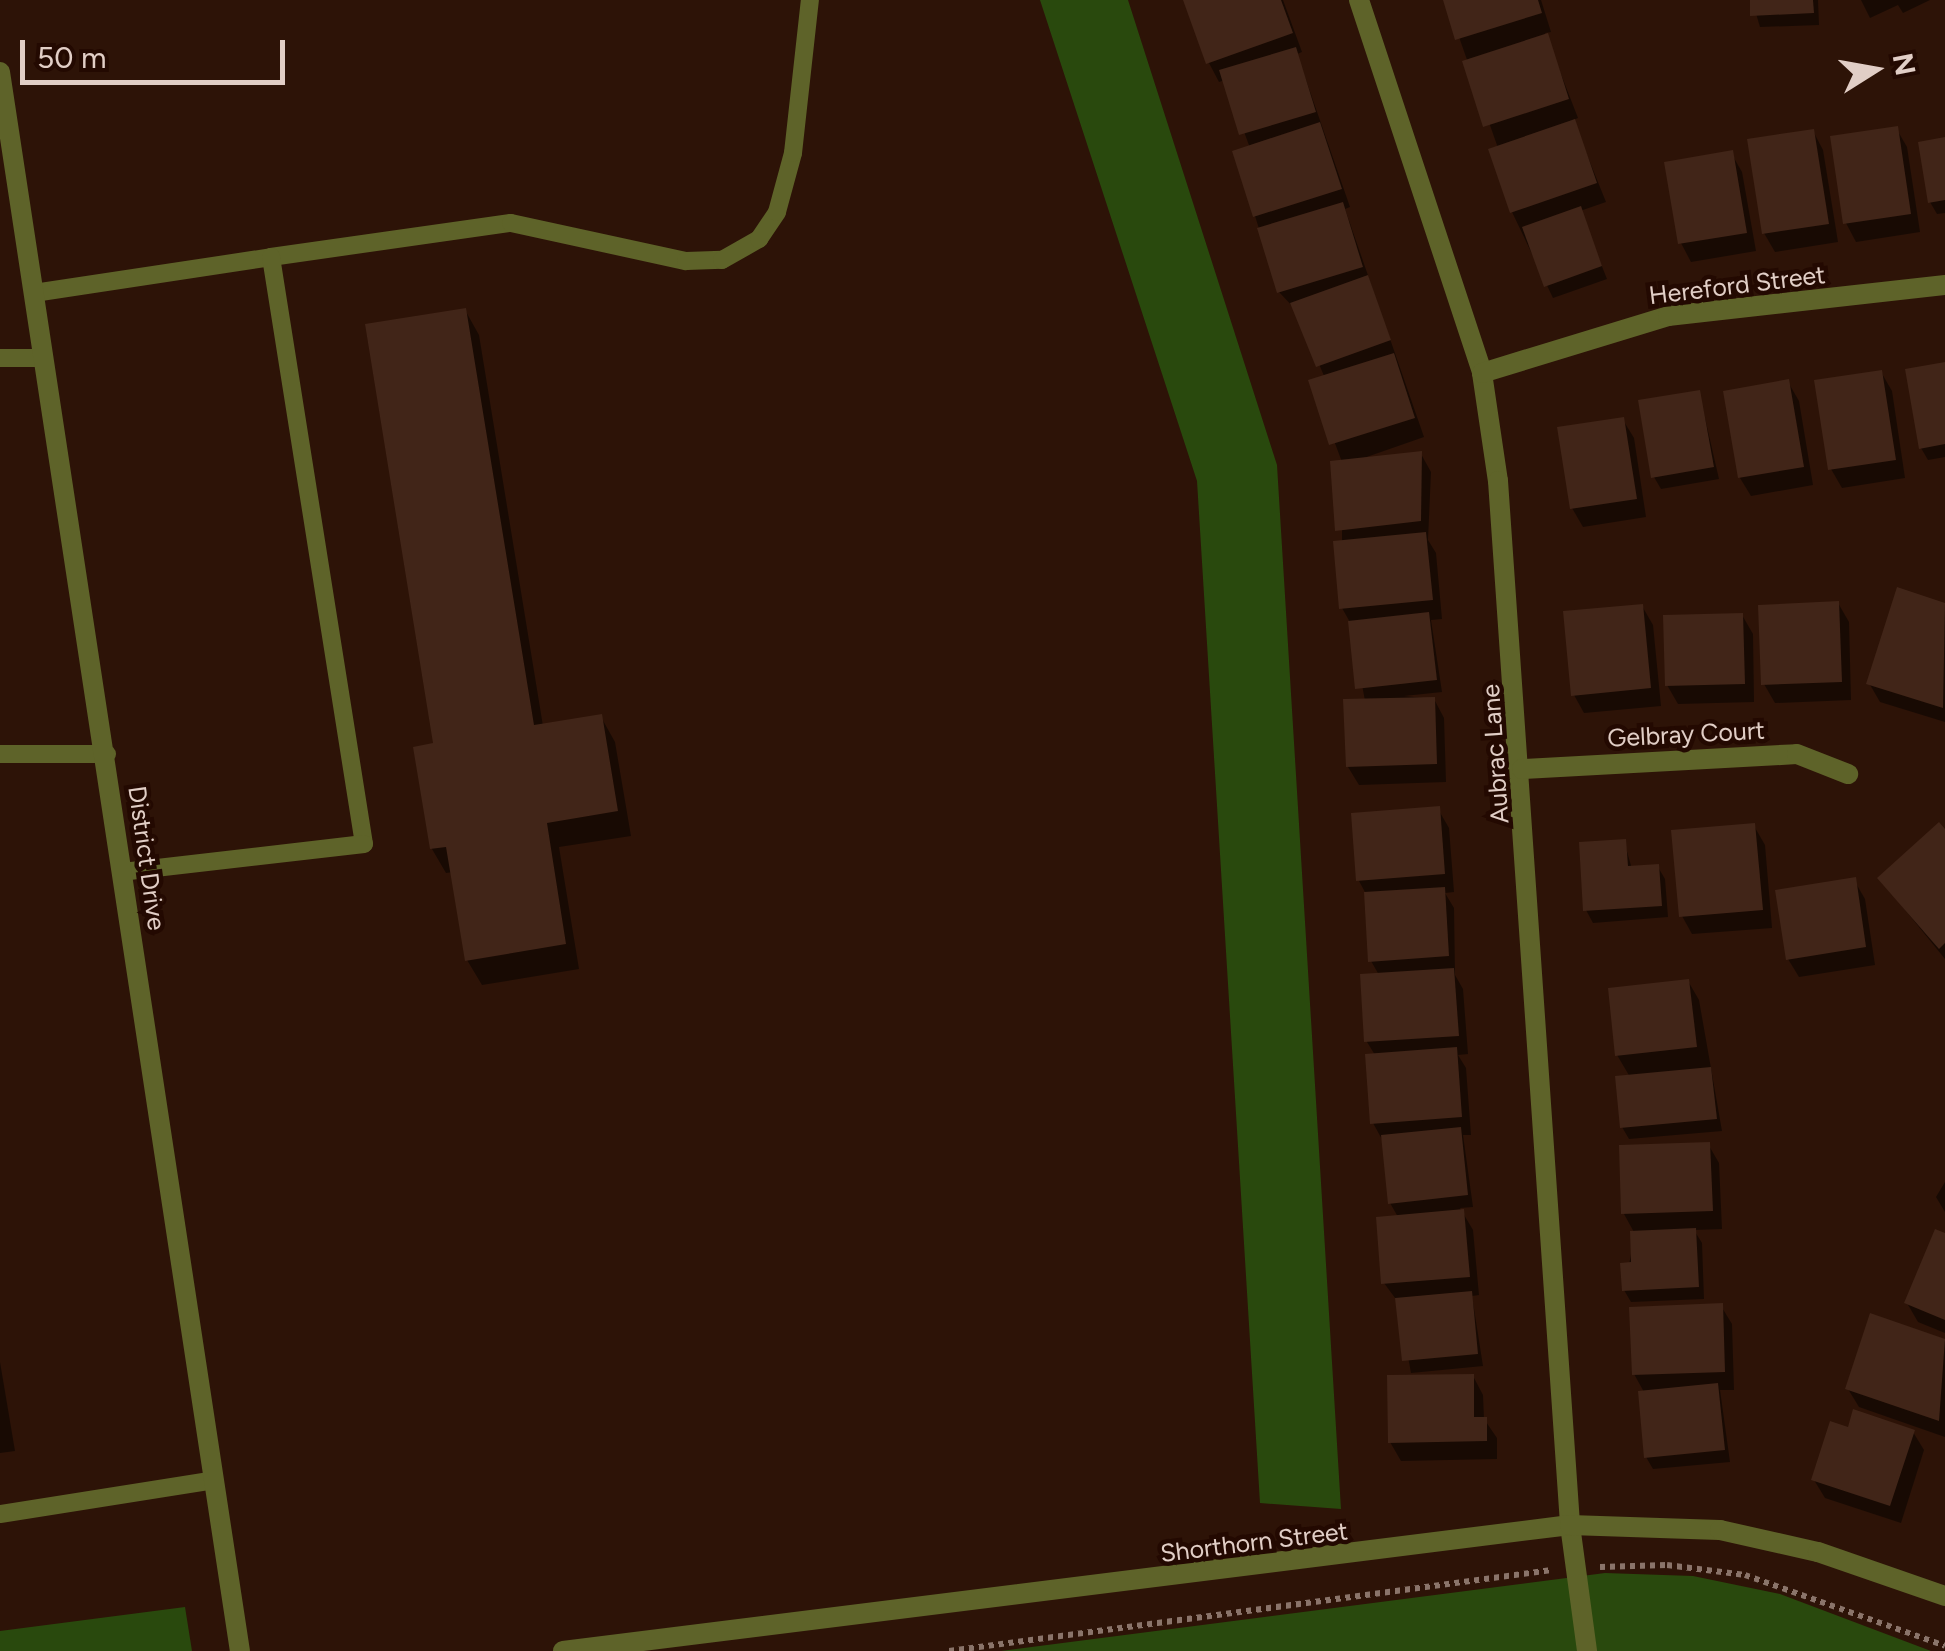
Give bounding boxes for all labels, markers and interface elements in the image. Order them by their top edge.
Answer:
scale bar [25,20,290,82]
north arrow [1825,20,1925,120]
text: 50 m [37,39,106,76]
text: N [1886,50,1923,78]
street label: Hereford Street [1647,259,1827,311]
street label: Aubrac Lane [1475,683,1515,825]
street label: Gelbray Court [1607,715,1765,753]
street label: District Drive [122,784,172,932]
street label: Shorthorn Street [1159,1516,1349,1568]

